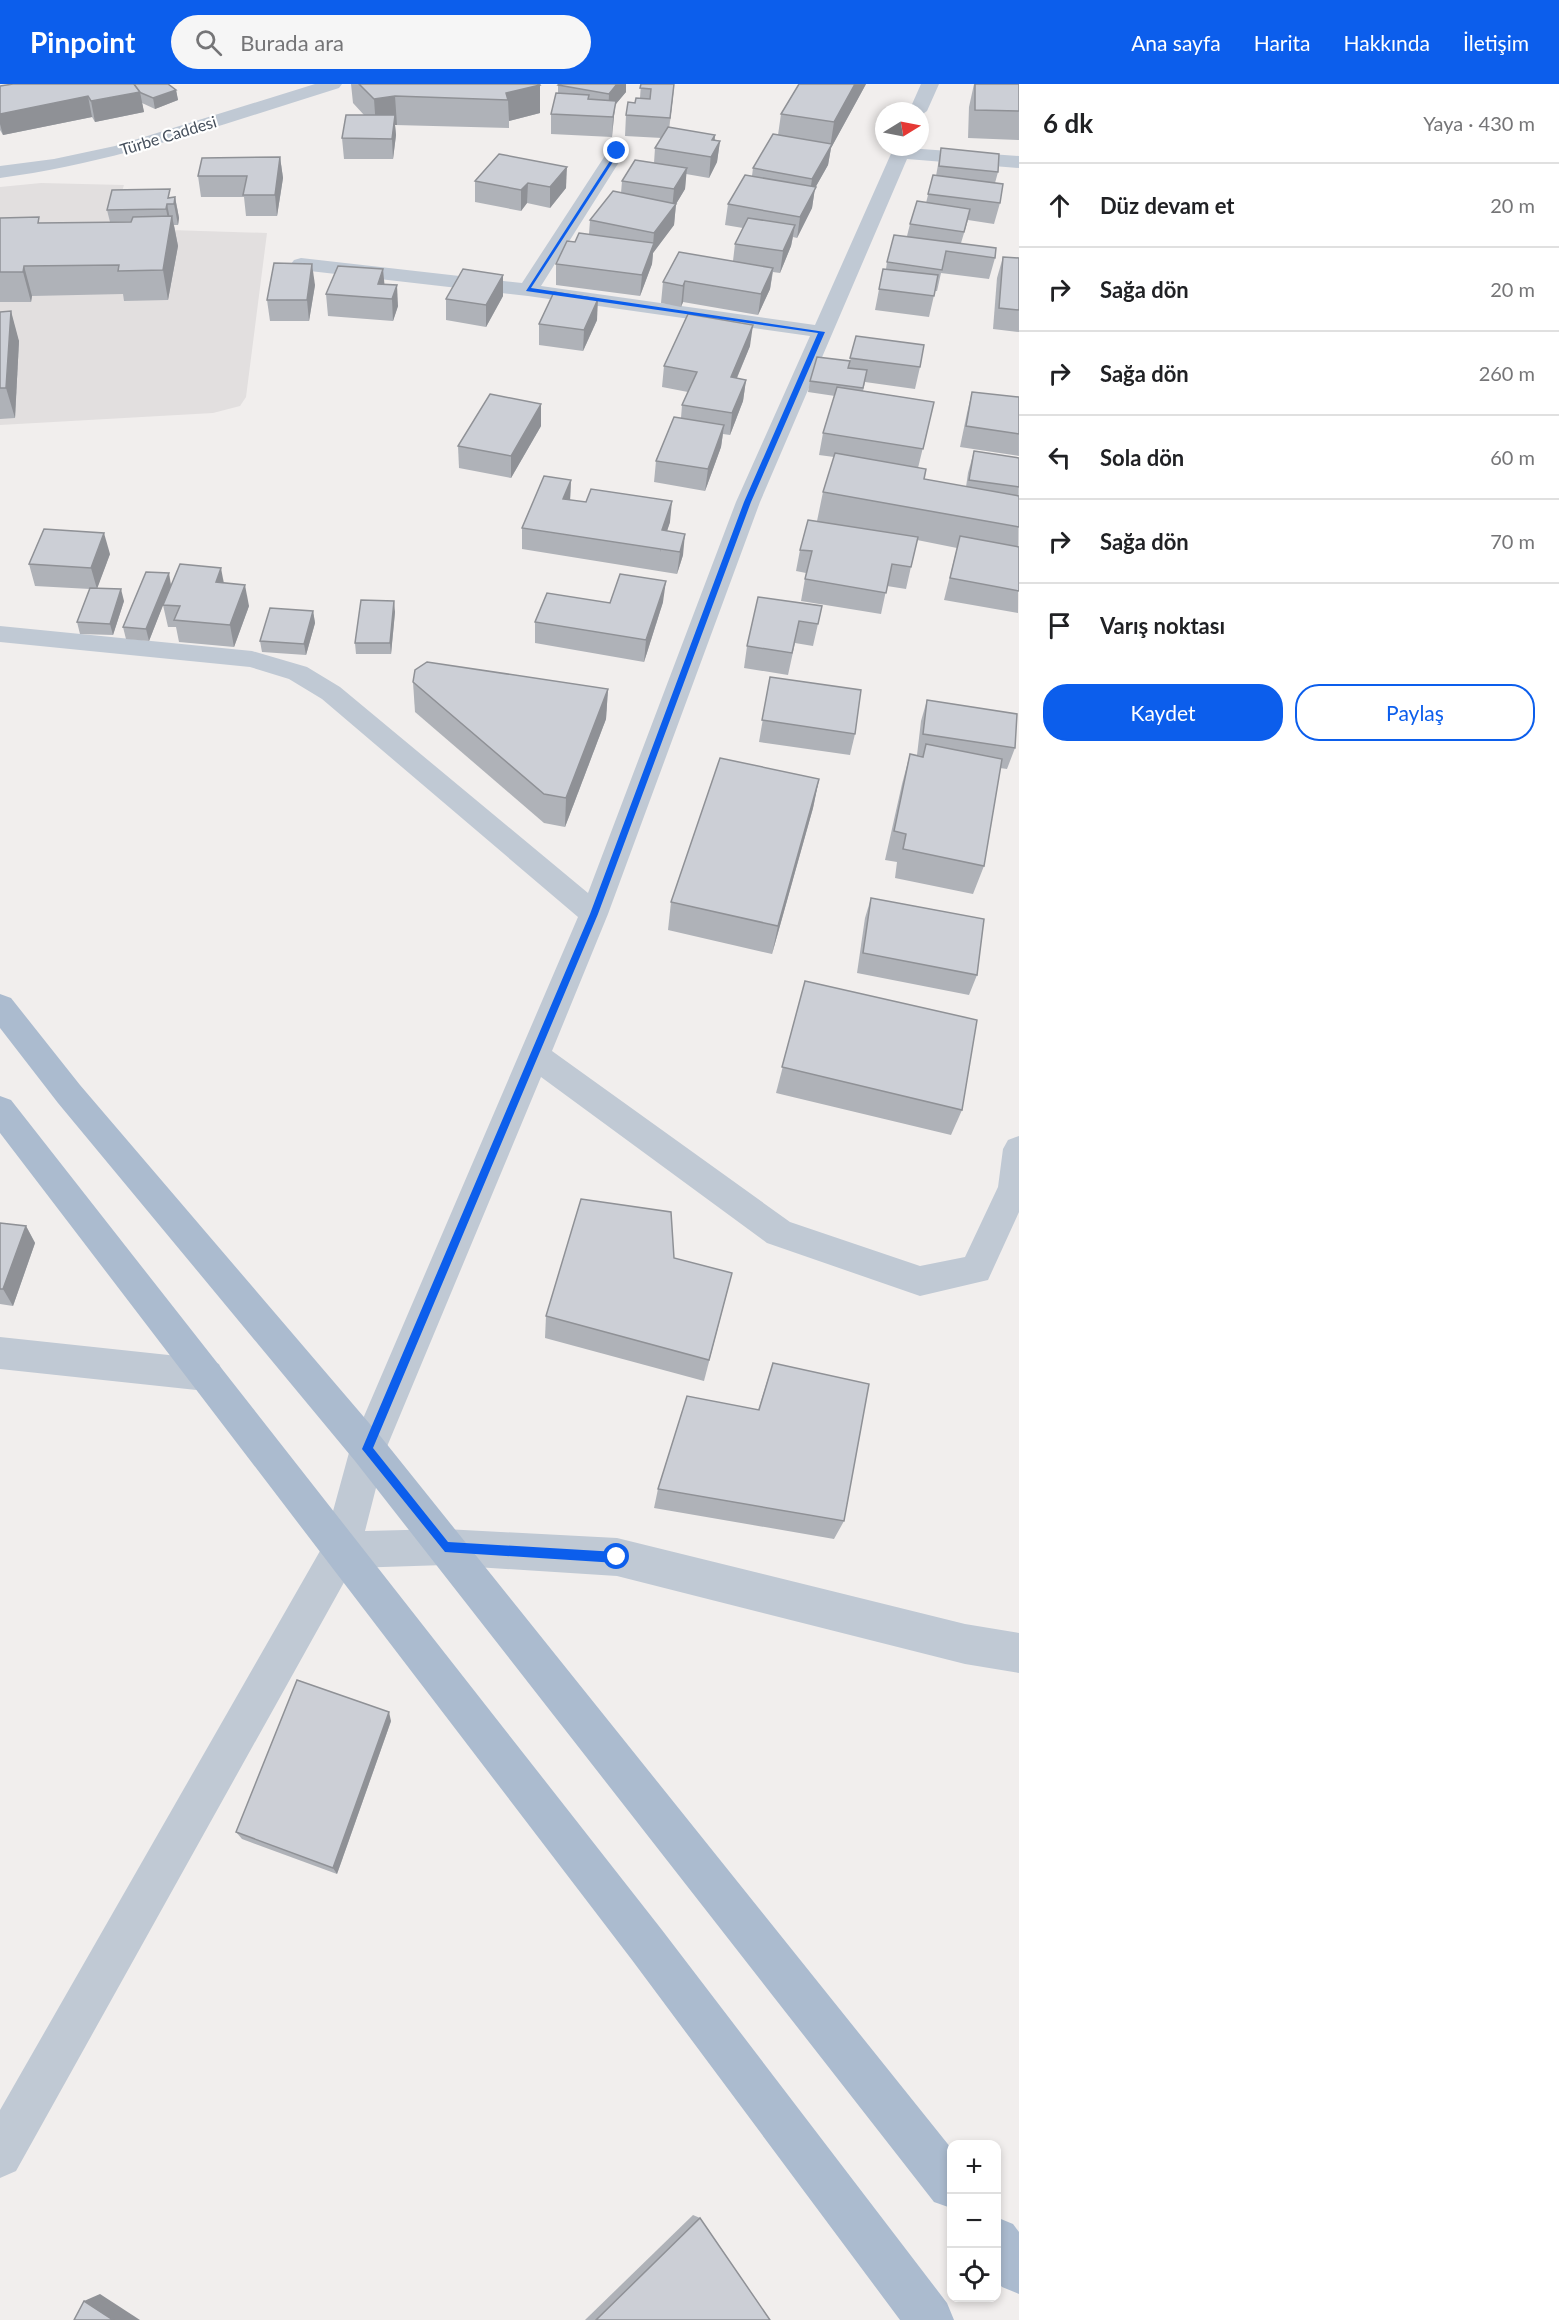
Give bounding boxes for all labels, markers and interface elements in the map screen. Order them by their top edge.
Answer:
search box [171,15,591,69]
text: Pinpoint [30,25,135,59]
icon: search [192,26,225,59]
text: Burada ara [240,29,344,56]
text: Ana sayfa [1131,30,1221,55]
text: Harita [1254,30,1310,55]
text: Hakkında [1343,30,1430,55]
text: İletişim [1463,30,1529,55]
north arrow [875,102,929,156]
text: 6 dk [1043,107,1093,139]
street label: Türbe Caddesi [117,111,219,159]
text: Yaya · 430 m [1423,111,1535,135]
route end [603,137,629,163]
icon: ahead [1043,189,1076,222]
text: Düz devam et [1100,192,1235,219]
text: 20 m [1490,193,1535,217]
icon: right [1043,273,1076,306]
text: Sağa dön [1100,276,1189,303]
text: 20 m [1490,277,1535,301]
icon: right [1043,357,1076,390]
text: Sağa dön [1100,360,1189,387]
text: 260 m [1479,361,1535,385]
icon: left [1043,441,1076,474]
text: Sola dön [1100,444,1184,471]
text: 60 m [1490,445,1535,469]
icon: right [1043,525,1076,558]
text: Sağa dön [1100,528,1189,555]
text: 70 m [1490,529,1535,553]
icon: arrive [1043,609,1076,642]
text: Varış noktası [1100,612,1225,639]
button: Kaydet [1043,684,1283,741]
button: Paylaş [1295,684,1535,741]
route start [603,1543,629,1569]
map controls [947,2140,1001,2302]
button: + [947,2140,1001,2194]
button: − [947,2194,1001,2248]
button: locate [947,2248,1001,2302]

